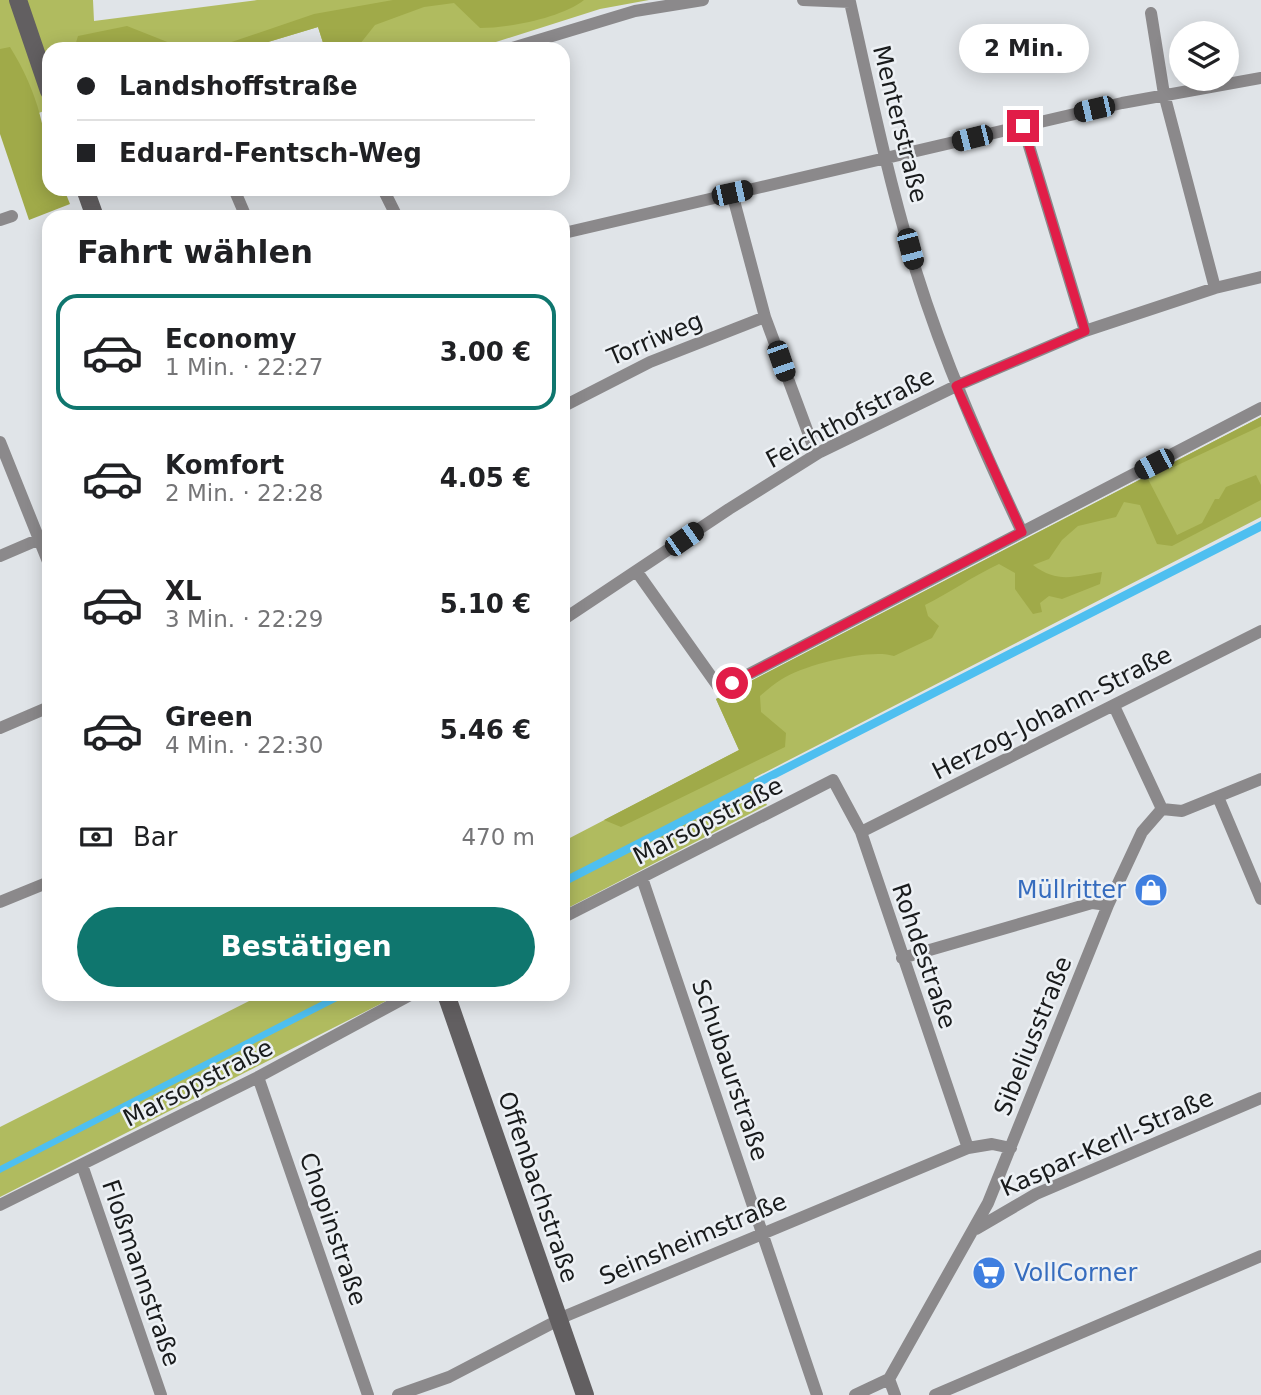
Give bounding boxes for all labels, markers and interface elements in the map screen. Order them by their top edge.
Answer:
map controls [1169,21,1239,91]
button: layers [1169,21,1239,91]
callout: 2 Min. [958,24,1088,74]
text: 2 Min. [984,35,1064,61]
street label: Menterstraße [867,42,933,206]
text: Landshoffstraße [119,71,358,101]
car [1072,94,1117,124]
route end [1007,110,1039,142]
car [950,123,995,153]
text: Eduard-Fentsch-Weg [119,138,422,168]
car [710,178,755,208]
car [895,226,926,272]
text: Fahrt wählen [77,233,313,271]
street label: Torriweg [602,306,707,372]
icon: car [81,321,144,384]
text: Economy [165,324,296,354]
text: 3.00 € [440,337,531,367]
car [765,338,798,384]
text: 1 Min. · 22:27 [165,354,323,380]
street label: Feichthofstraße [761,362,939,474]
car [1131,445,1178,483]
icon: car [81,447,144,510]
text: Komfort [165,450,284,480]
text: 4.05 € [440,463,531,493]
text: 2 Min. · 22:28 [165,480,323,506]
car [661,518,708,560]
icon: car [81,573,144,636]
text: XL [165,576,202,606]
text: 5.10 € [440,589,531,619]
text: 3 Min. · 22:29 [165,606,323,632]
street label: Herzog-Johann-Straße [928,640,1176,786]
route start [716,667,748,699]
icon: car [81,699,144,762]
text: Green [165,702,253,732]
text: 5.46 € [440,715,531,745]
text: 4 Min. · 22:30 [165,732,323,758]
street label: Marsopstraße [629,771,787,871]
icon: cash [77,818,115,856]
text: Bar [133,822,177,852]
text: 470 m [461,824,535,850]
shop icon: Müllritter [1132,871,1170,909]
place label: Müllritter [1017,876,1126,904]
street label: Rohdestraße [886,880,962,1032]
button: Bestätigen [77,907,535,987]
street label: Sibeliusstraße [988,952,1078,1120]
street label: Schubaurstraße [686,975,774,1165]
street label: Marsopstraße [119,1033,277,1133]
street label: Kaspar-Kerll-Straße [996,1083,1218,1203]
street label: Offenbachstraße [492,1088,584,1286]
street label: Chopinstraße [294,1149,372,1309]
street label: Floßmannstraße [96,1176,186,1370]
street label: Seinsheimstraße [595,1187,791,1291]
supermarket icon: VollCorner [970,1254,1008,1292]
place label: VollCorner [1014,1259,1137,1287]

